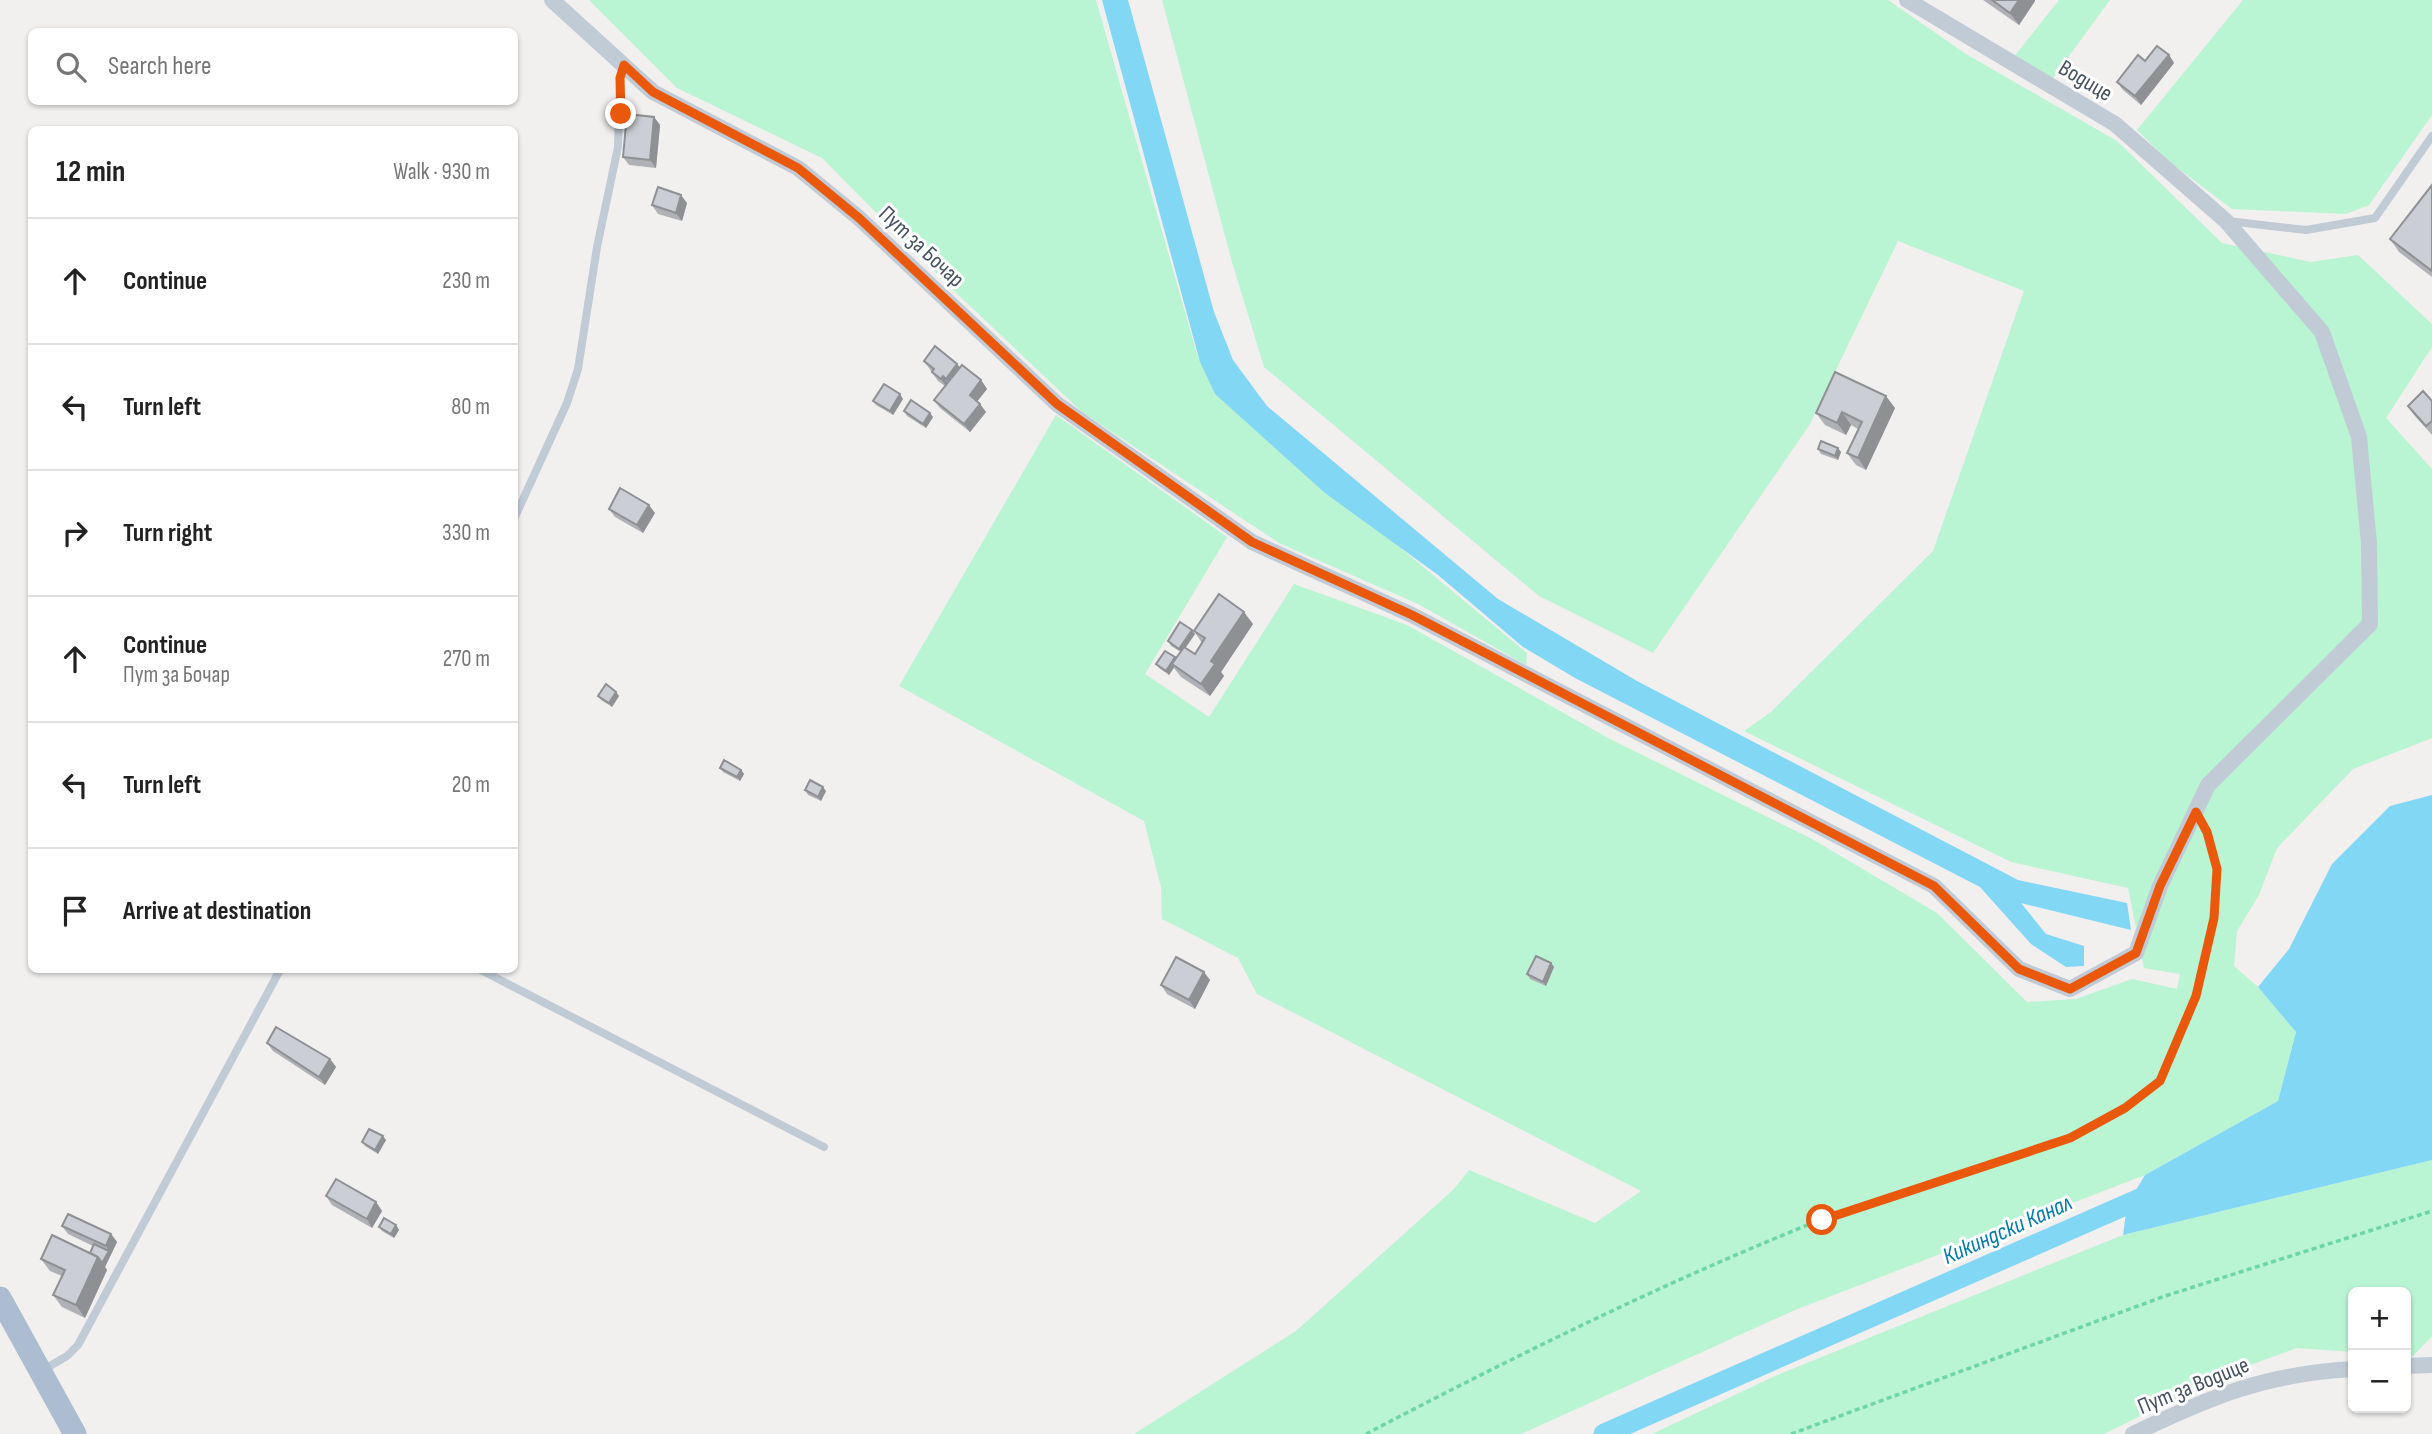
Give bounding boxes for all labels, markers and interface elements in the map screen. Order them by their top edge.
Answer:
search box [28,28,518,105]
icon: search [52,48,90,86]
text: Search here [108,51,211,82]
street label: Водице [2053,54,2117,108]
route end [605,98,636,129]
text: 12 min [56,154,125,190]
text: Walk · 930 m [393,158,490,186]
street label: Пут за Бочар [873,200,970,293]
icon: ahead [56,262,94,300]
text: Continue [123,266,207,297]
text: 230 m [442,267,490,295]
icon: left [56,388,94,426]
text: Turn left [123,392,201,423]
text: 80 m [451,393,490,421]
icon: right [56,514,94,552]
text: Turn right [123,518,212,549]
text: 330 m [442,519,490,547]
text: Continue [123,630,207,661]
icon: ahead [56,640,94,678]
text: 270 m [443,645,490,673]
text: Пут за Бочар [123,661,230,689]
icon: left [56,766,94,804]
text: Turn left [123,770,201,801]
text: 20 m [452,771,490,799]
icon: arrive [56,892,94,930]
text: Arrive at destination [123,896,311,927]
water label: Кикиндски Канал [1938,1188,2076,1271]
route start [1806,1204,1837,1235]
map controls [2348,1287,2411,1413]
button: + [2348,1287,2411,1350]
button: − [2348,1350,2411,1413]
street label: Пут за Водице [2134,1351,2253,1421]

